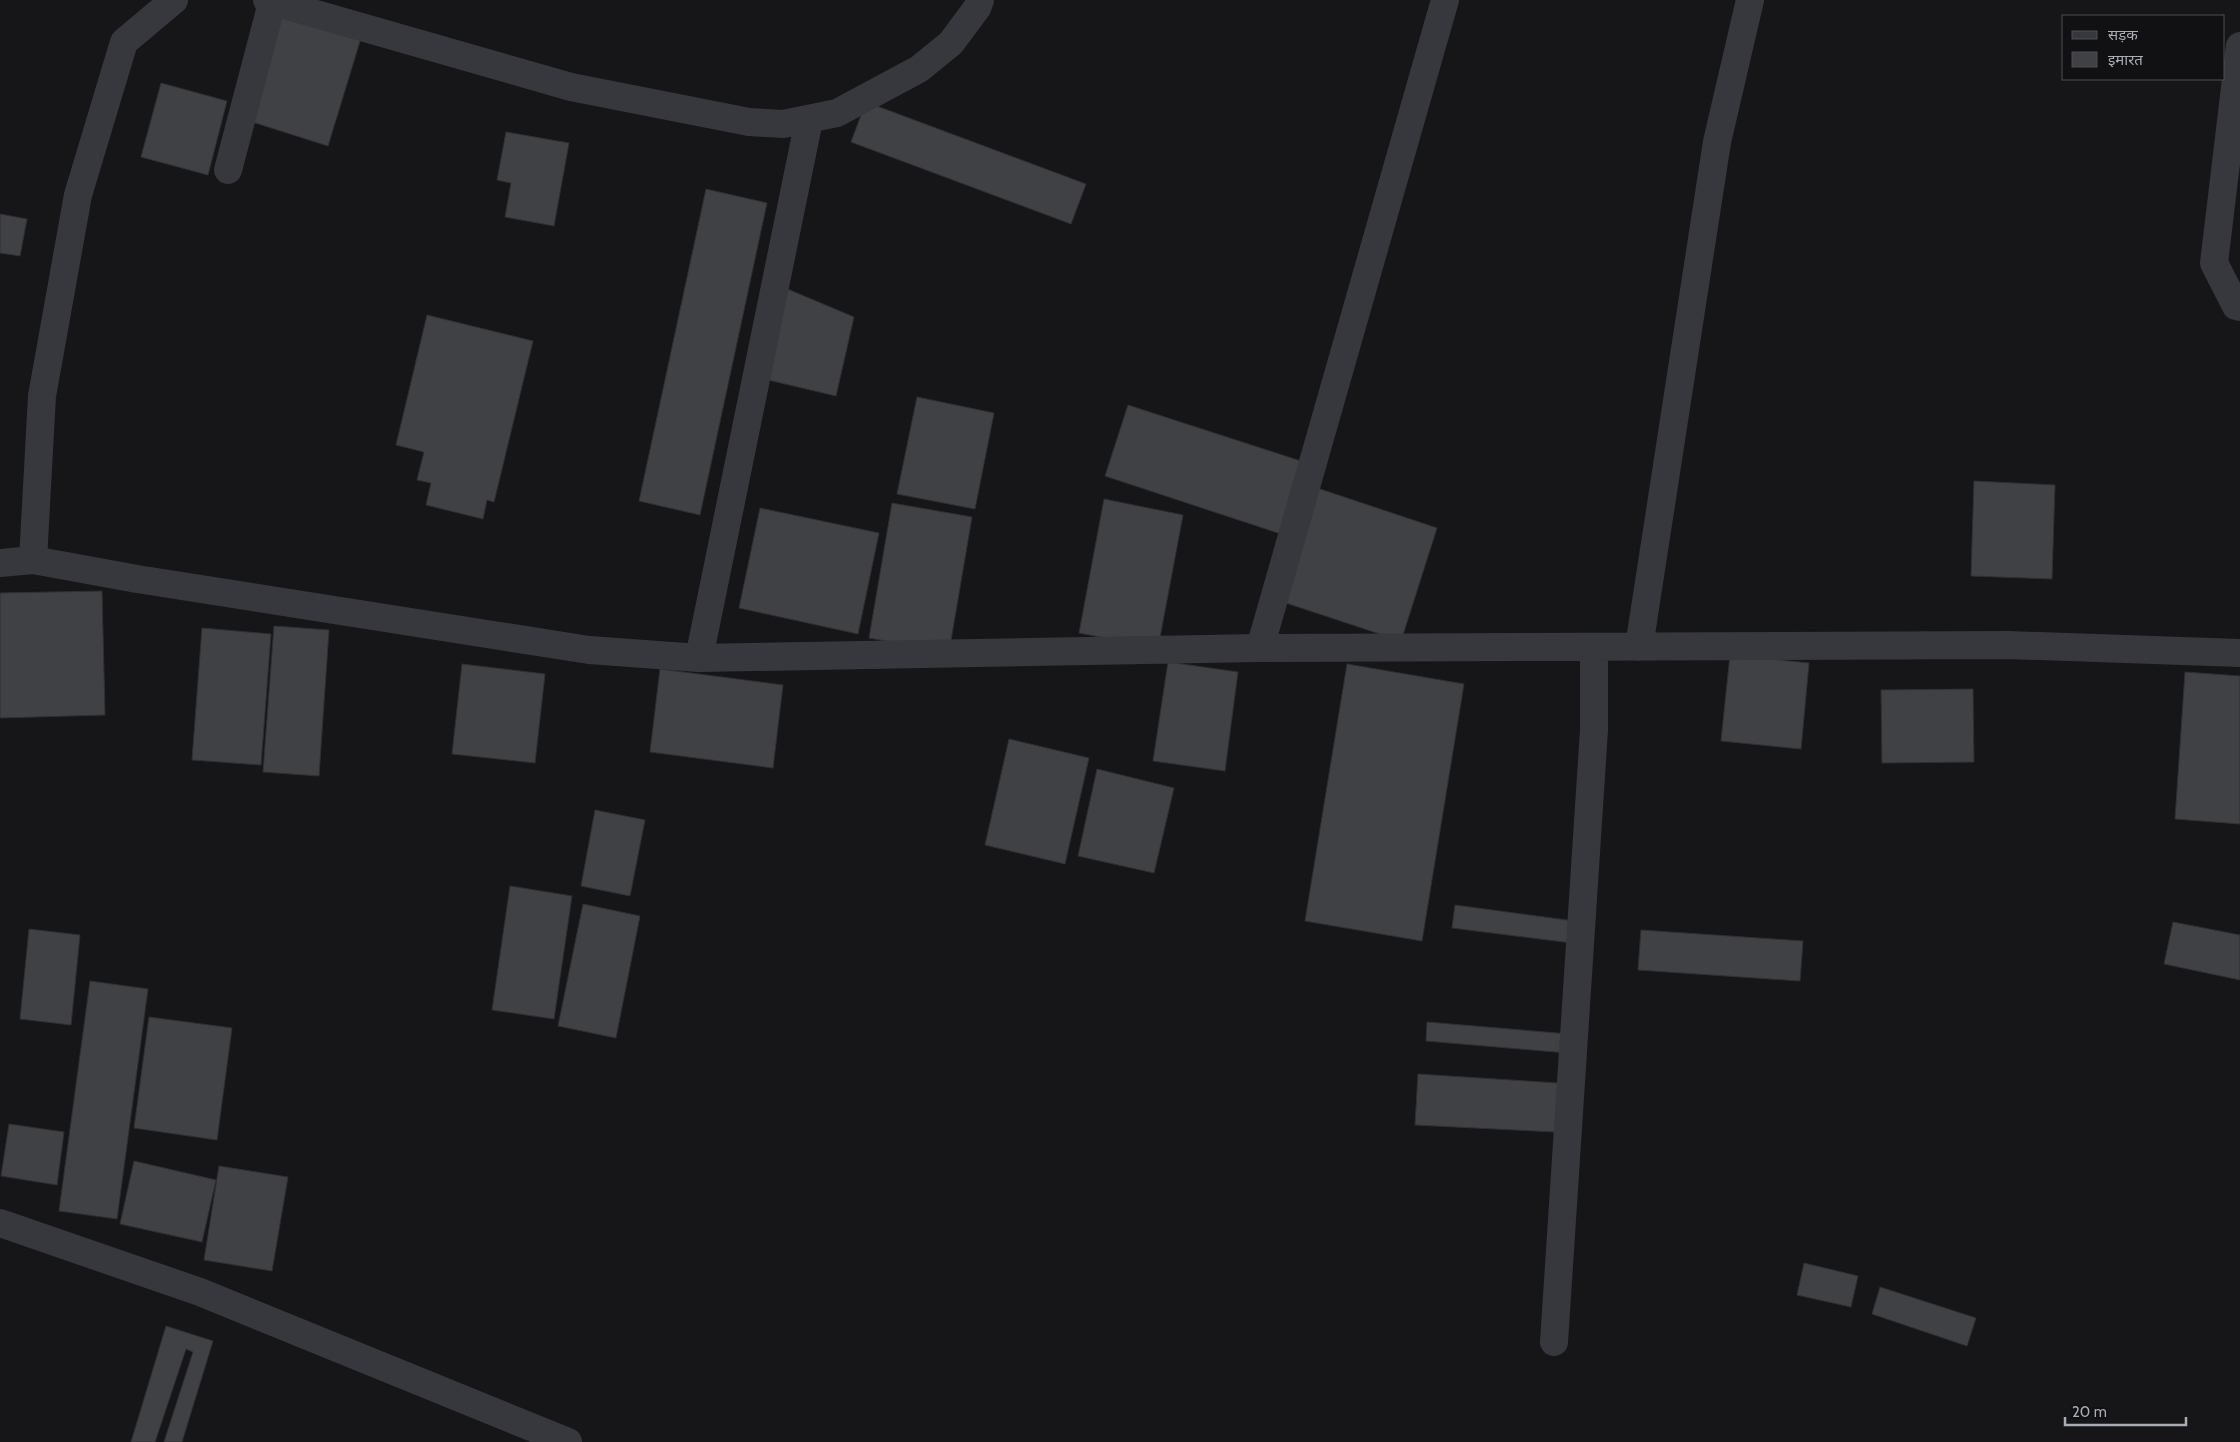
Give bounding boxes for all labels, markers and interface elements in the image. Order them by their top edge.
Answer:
legend [2062,15,2225,80]
text: सड़क [2108,26,2138,44]
text: इमारत [2108,51,2143,69]
scale bar [2065,1394,2186,1426]
text: 20 m [2072,1403,2107,1421]

